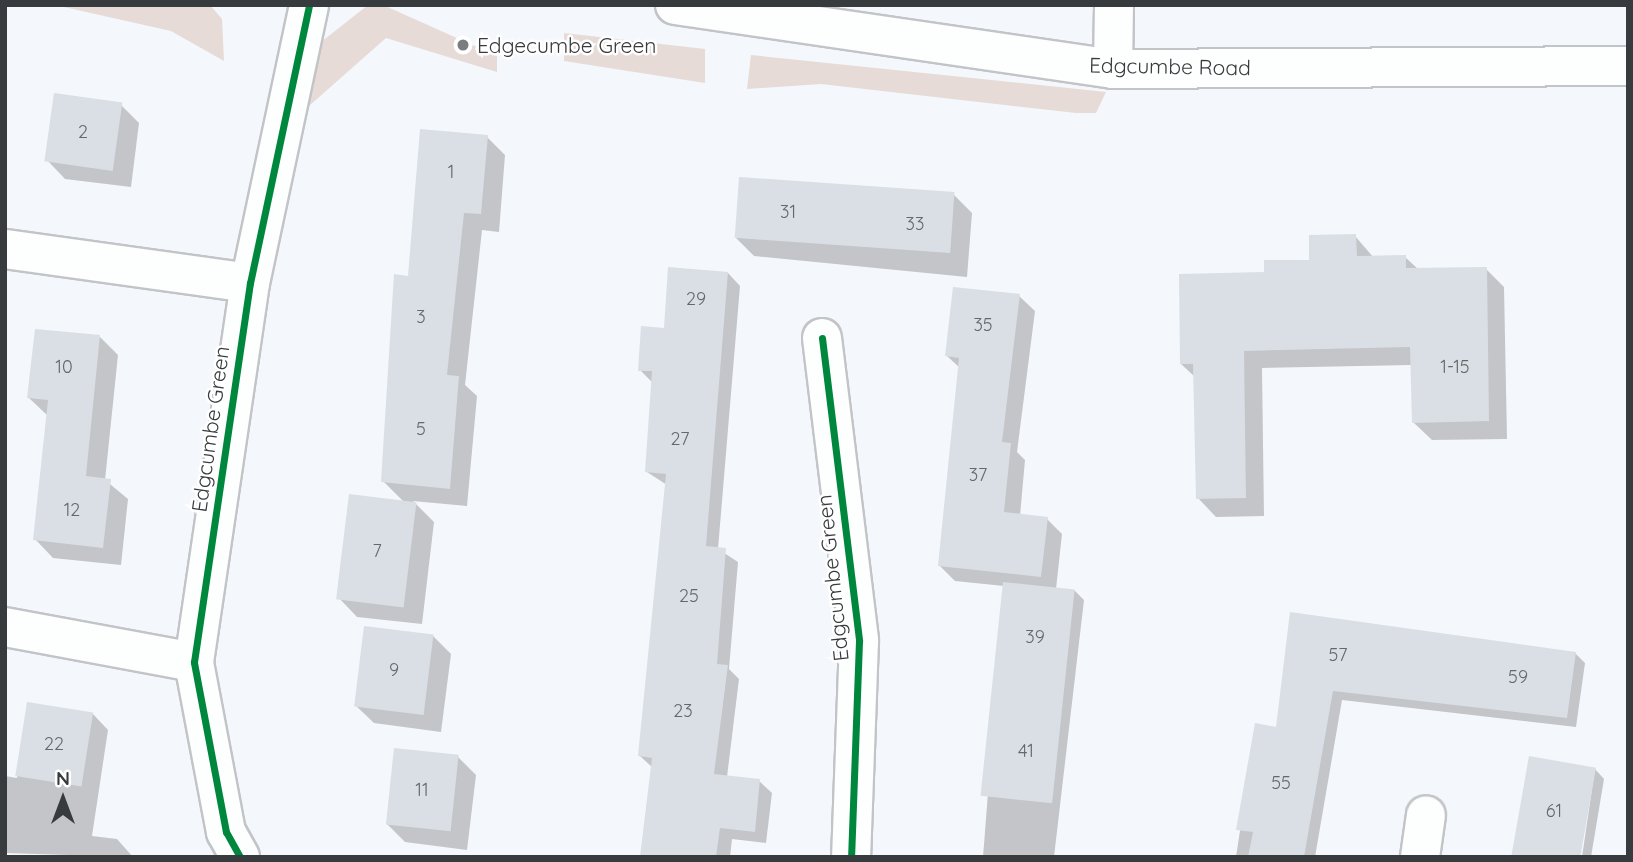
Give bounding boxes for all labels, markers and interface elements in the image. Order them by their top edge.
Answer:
place label: Edgecumbe Green [477,32,656,58]
marker: Edgecumbe Green [455,37,471,53]
street label: Edgcumbe Road [1089,52,1251,80]
house number: 2 [78,121,88,143]
house number: 1 [448,161,454,183]
house number: 31 [780,201,796,223]
house number: 33 [906,213,924,235]
house number: 29 [686,288,706,310]
house number: 3 [416,306,426,328]
house number: 35 [973,314,993,336]
street label: Edgcumbe Green [186,344,234,514]
house number: 10 [55,356,73,378]
house number: 1-15 [1440,356,1470,378]
house number: 5 [416,418,426,440]
house number: 27 [671,428,689,450]
house number: 37 [969,464,987,486]
street label: Edgcumbe Green [811,493,853,663]
house number: 12 [64,499,80,521]
house number: 7 [372,540,382,562]
house number: 25 [679,585,699,607]
house number: 39 [1025,626,1045,648]
house number: 57 [1328,644,1348,666]
house number: 9 [389,659,399,681]
house number: 59 [1508,666,1528,688]
house number: 23 [673,700,693,722]
house number: 22 [44,733,64,755]
house number: 41 [1018,740,1034,762]
north arrow [28,764,98,834]
text: N [56,766,70,790]
house number: 55 [1271,772,1291,794]
house number: 11 [415,779,429,801]
house number: 61 [1546,800,1562,822]

